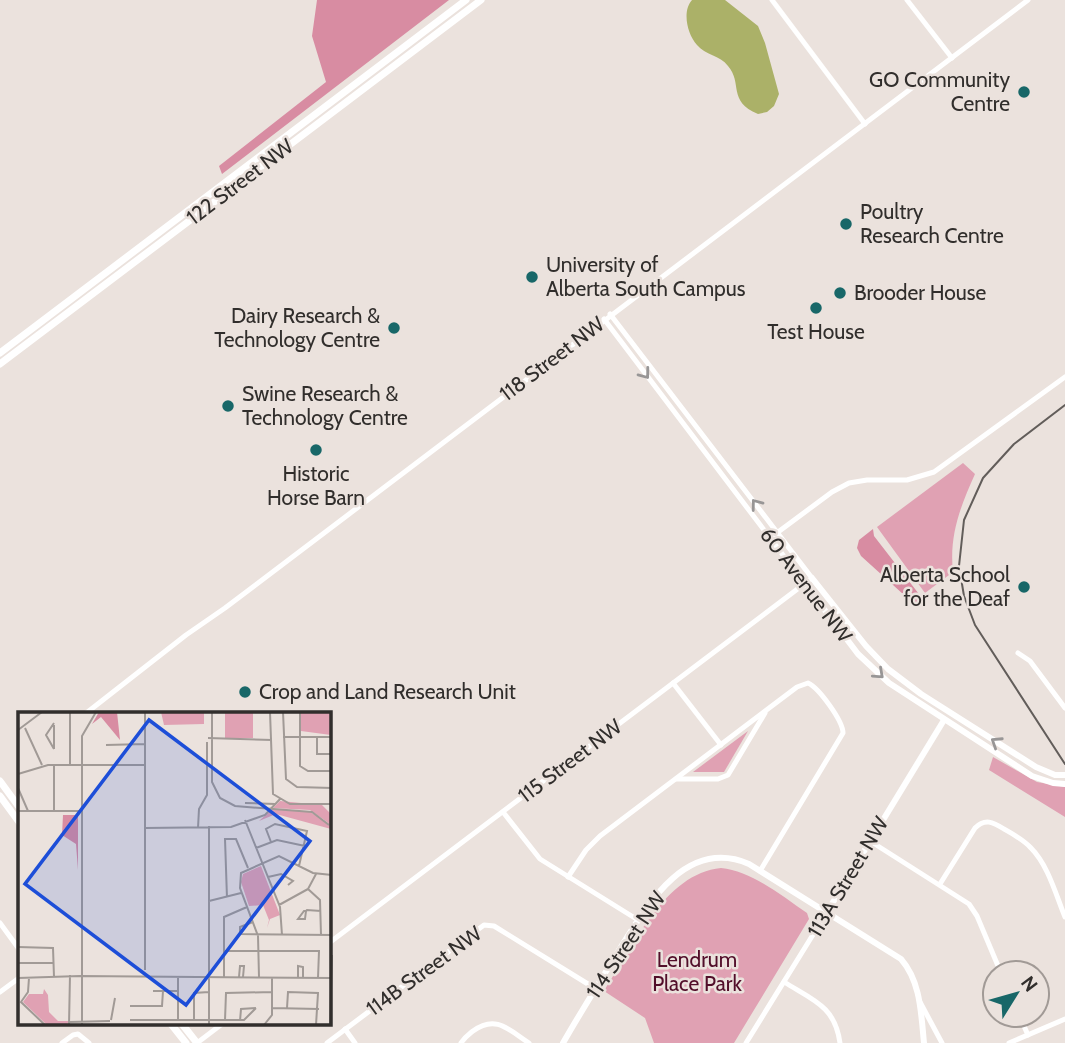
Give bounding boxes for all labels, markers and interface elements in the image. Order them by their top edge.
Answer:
place label: GO Community Centre [869,67,1010,116]
marker: GO Community Centre [1016,84,1032,100]
street label: 122 Street NW [181,133,298,230]
place label: Poultry Research Centre [860,199,1004,248]
marker: Poultry Research Centre [838,216,854,232]
place label: University of Alberta South Campus [546,252,746,301]
marker: University of Alberta South Campus [524,269,540,285]
place label: Brooder House [854,280,986,305]
marker: Brooder House [832,285,848,301]
marker: Test House [808,300,824,316]
place label: Dairy Research & Technology Centre [214,303,380,352]
street label: 118 Street NW [494,311,609,406]
place label: Test House [767,319,865,344]
marker: Dairy Research & Technology Centre [386,320,402,336]
one-way arrow [637,366,650,379]
place label: Swine Research & Technology Centre [242,381,408,430]
marker: Swine Research & Technology Centre [220,398,236,414]
marker: Historic Horse Barn [308,442,324,458]
place label: Historic Horse Barn [267,461,365,510]
one-way arrow [751,500,764,512]
street label: 60 Avenue NW [755,522,858,647]
place label: Alberta School for the Deaf [880,562,1010,611]
marker: Alberta School for the Deaf [1016,579,1032,595]
one-way arrow [871,666,884,678]
place label: Crop and Land Research Unit [259,679,516,704]
marker: Crop and Land Research Unit [237,684,253,700]
inset map [18,712,331,1026]
street label: 115 Street NW [513,713,626,808]
one-way arrow [991,737,1004,750]
street label: 113A Street NW [802,812,893,941]
street label: 114 Street NW [581,886,671,1003]
street label: 114B Street NW [361,920,486,1021]
park label: Lendrum Place Park [652,947,742,996]
north arrow [981,959,1051,1029]
text: N [1016,972,1042,996]

